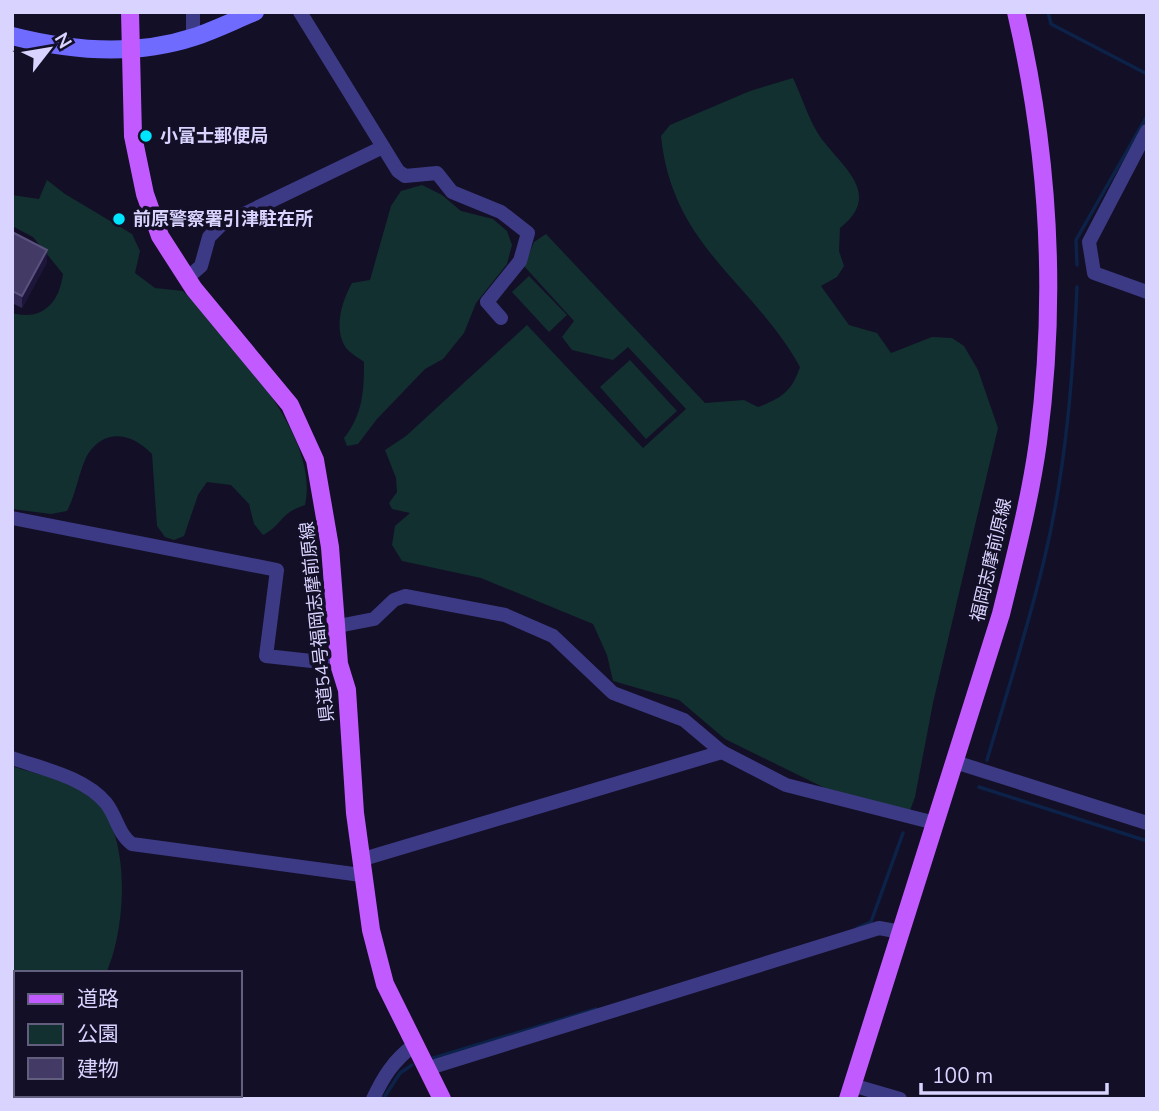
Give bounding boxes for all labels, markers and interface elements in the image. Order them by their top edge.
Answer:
north arrow [14,14,84,84]
text: N [48,28,78,54]
place label: 小富士郵便局 [160,124,268,148]
marker: 小富士郵便局 [138,128,154,144]
place label: 前原警察署引津駐在所 [133,207,313,231]
marker: 前原警察署引津駐在所 [111,211,127,227]
street label: 福岡志摩前原線 [965,496,1017,624]
street label: 県道54号福岡志摩前原線 [295,520,339,724]
legend [14,971,242,1097]
text: 道路 [77,985,119,1013]
text: 公園 [77,1020,119,1048]
scale bar [921,1052,1106,1096]
text: 建物 [77,1055,119,1083]
text: 100 m [932,1062,993,1090]

